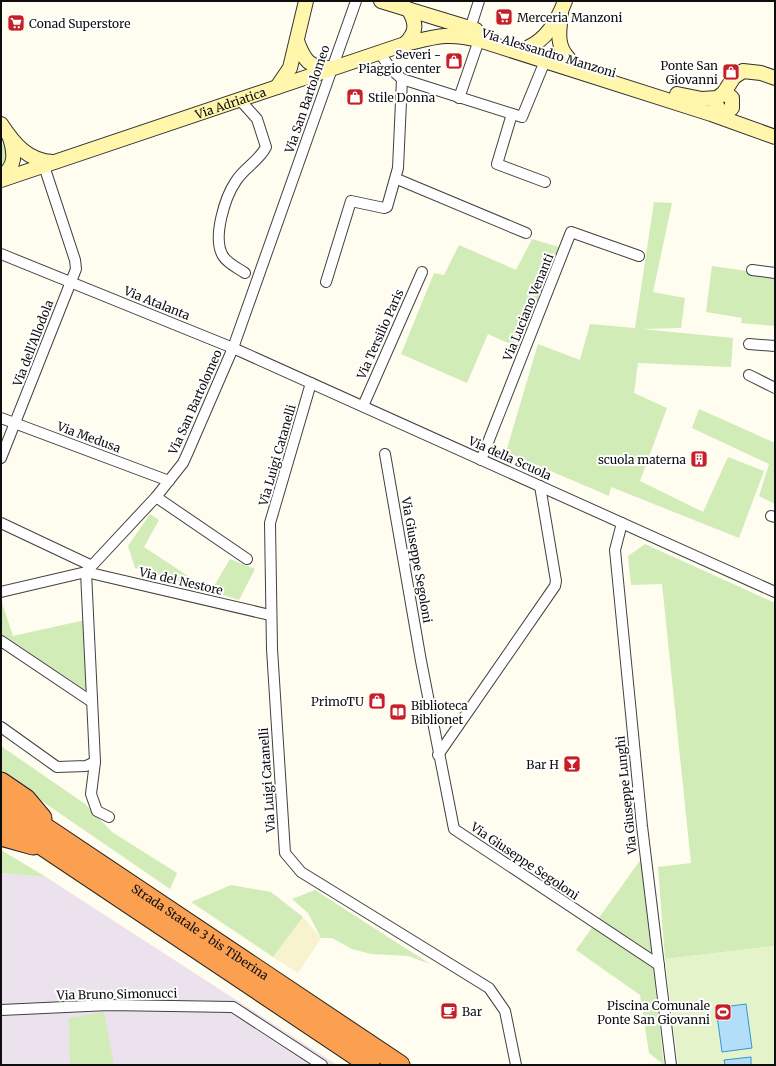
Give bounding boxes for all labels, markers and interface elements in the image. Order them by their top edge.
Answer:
supermarket icon: Merceria Manzoni [494,7,514,27]
place label: Merceria Manzoni [517,10,623,25]
supermarket icon: Conad Superstore [6,13,26,33]
place label: Conad Superstore [29,16,130,31]
street label: Via Alessandro Manzoni [479,25,618,81]
street label: Via San Bartolomeo [281,43,333,156]
place label: Severi - Piaggio center [359,47,442,76]
shop icon: Severi - Piaggio center [444,51,464,71]
place label: Ponte San Giovanni [660,58,718,87]
shop icon: Ponte San Giovanni [721,62,741,82]
street label: Via Adriatica [192,84,268,122]
shop icon: Stile Donna [345,87,365,107]
place label: Stile Donna [368,90,436,105]
street label: Via Luciano Venanti [499,251,556,364]
street label: Via Atalanta [121,283,193,323]
street label: Via Tersilio Paris [353,287,407,382]
street label: Via dell'Allodola [9,297,57,389]
street label: Via San Bartolomeo [165,347,225,458]
street label: Via Luigi Catanelli [255,403,299,508]
street label: Via Medusa [54,418,123,456]
street label: Via della Scuola [465,433,554,483]
building icon: scuola materna [689,449,709,469]
place label: scuola materna [598,452,687,467]
street label: Via Giuseppe Segoloni [398,495,435,624]
street label: Via del Nestore [137,564,224,598]
shop icon: PrimoTU [367,691,387,711]
place label: PrimoTU [311,694,364,709]
place label: Biblioteca Biblionet [411,698,468,727]
library icon: Biblioteca Biblionet [388,702,408,722]
street label: Via Luigi Catanelli [256,727,278,834]
street label: Via Giuseppe Lunghi [612,735,640,856]
bar icon: Bar H [562,754,582,774]
place label: Bar H [526,757,559,772]
street label: Via Giuseppe Segoloni [467,819,582,903]
street label: Strada Statale 3 bis Tiberina [129,880,272,983]
street label: Via Bruno Simonucci [56,985,177,1003]
place label: Piscina Comunale Ponte San Giovanni [597,998,710,1027]
cafe icon: Bar [439,1001,459,1021]
sports icon: Piscina Comunale Ponte San Giovanni [713,1002,733,1022]
place label: Bar [462,1004,483,1019]

